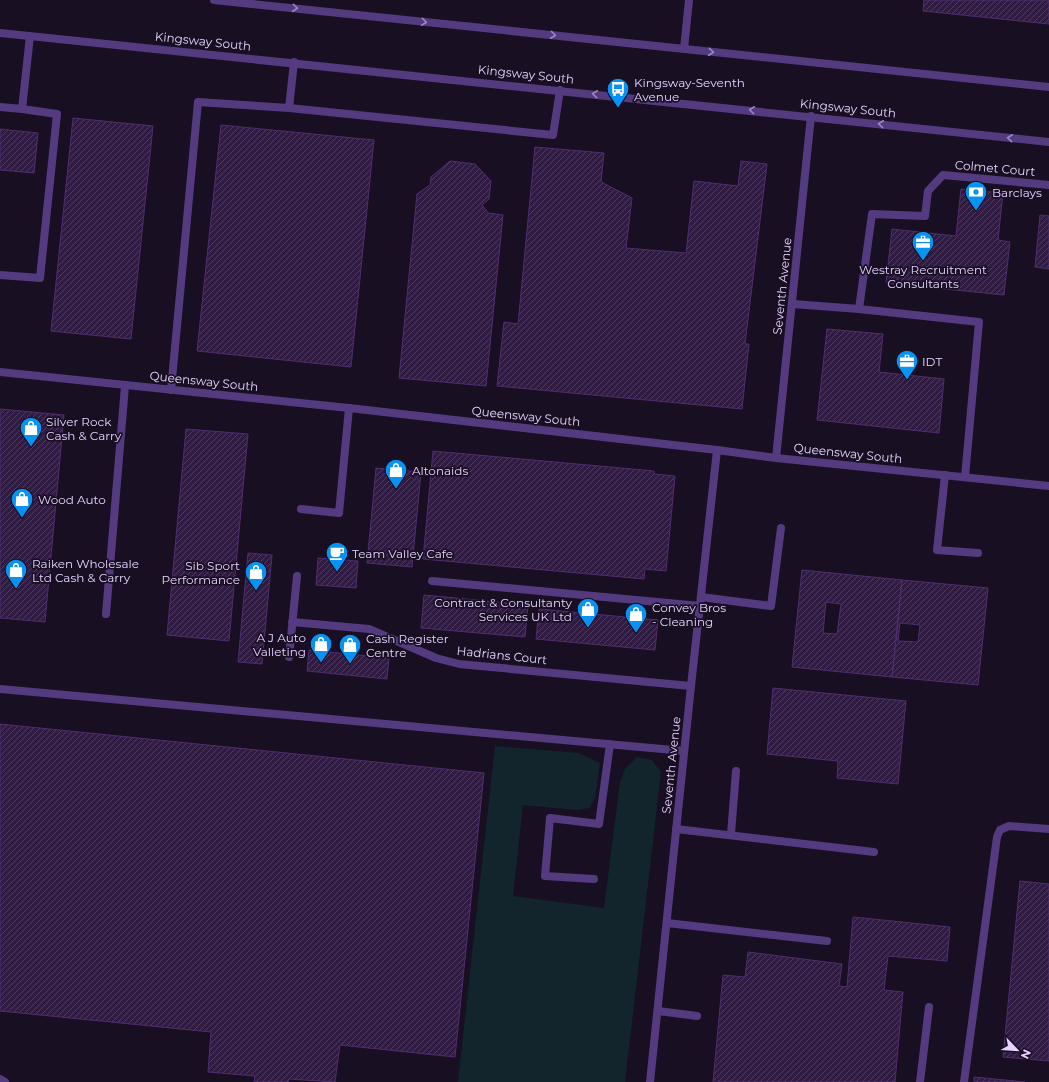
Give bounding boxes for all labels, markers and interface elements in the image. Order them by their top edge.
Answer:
one-way arrow [292,3,298,12]
one-way arrow [421,17,427,26]
street label: Kingsway South [154,28,252,54]
one-way arrow [550,31,557,40]
one-way arrow [708,47,714,56]
street label: Kingsway South [477,61,575,87]
place label: Kingsway-Seventh Avenue [634,75,745,104]
bus stop icon: Kingsway-Seventh Avenue [605,76,631,109]
one-way arrow [592,89,598,98]
street label: Kingsway South [799,95,897,121]
one-way arrow [749,106,755,115]
one-way arrow [878,119,884,128]
one-way arrow [1007,133,1013,142]
street label: Colmet Court [954,157,1036,179]
bank icon: Barclays [963,179,989,212]
place label: Barclays [992,185,1042,200]
office icon: Westray Recruitment Consultants [910,229,936,262]
street label: Seventh Avenue [769,237,795,335]
place label: Westray Recruitment Consultants [859,262,987,291]
office icon: IDT [894,348,920,381]
place label: IDT [922,354,942,369]
street label: Queensway South [149,368,259,394]
street label: Queensway South [471,403,581,429]
place label: Silver Rock Cash & Carry [46,414,122,443]
shop icon: Silver Rock Cash & Carry [18,415,44,448]
street label: Queensway South [793,440,903,466]
shop icon: Altonaids [383,457,409,490]
place label: Altonaids [412,463,468,478]
shop icon: Wood Auto [9,486,35,519]
place label: Wood Auto [38,492,106,507]
cafe icon: Team Valley Cafe [324,540,350,573]
place label: Team Valley Cafe [352,546,453,561]
place label: Raiken Wholesale Ltd Cash & Carry [32,556,139,585]
shop icon: Raiken Wholesale Ltd Cash & Carry [3,557,29,590]
place label: Sib Sport Performance [161,558,240,587]
shop icon: Sib Sport Performance [243,559,269,592]
place label: Contract & Consultanty Services UK Ltd [434,595,572,624]
shop icon: Contract & Consultanty Services UK Ltd [575,596,601,629]
place label: Convey Bros - Cleaning [652,600,726,629]
shop icon: Convey Bros - Cleaning [623,601,649,634]
place label: A J Auto Valleting [253,630,306,659]
shop icon: A J Auto Valleting [308,631,334,664]
place label: Cash Register Centre [366,631,449,660]
shop icon: Cash Register Centre [337,632,363,665]
street label: Hadrians Court [456,643,548,667]
street label: Seventh Avenue [658,716,684,814]
north arrow [997,1030,1037,1070]
text: N [1018,1047,1034,1061]

